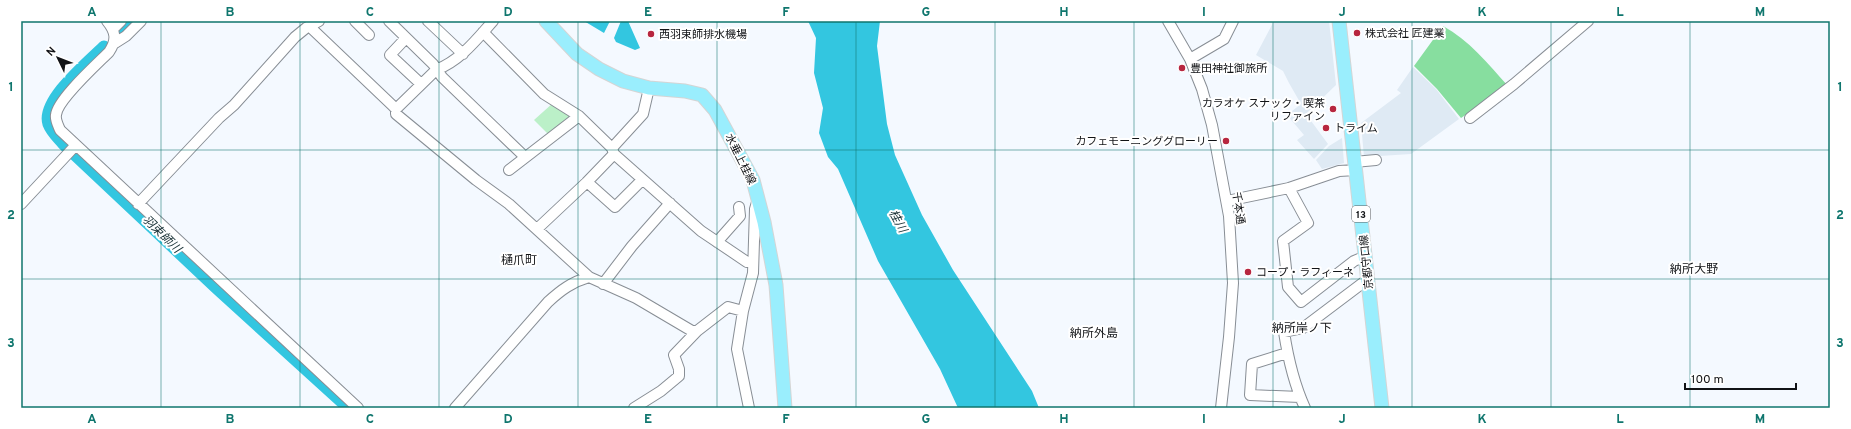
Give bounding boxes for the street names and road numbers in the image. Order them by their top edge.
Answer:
street label: 水垂上桂線 [722,132,758,187]
street label: 千本通 [1229,191,1247,225]
road number: 13 [1352,206,1370,222]
street label: 京都守口線 [1357,234,1377,290]

